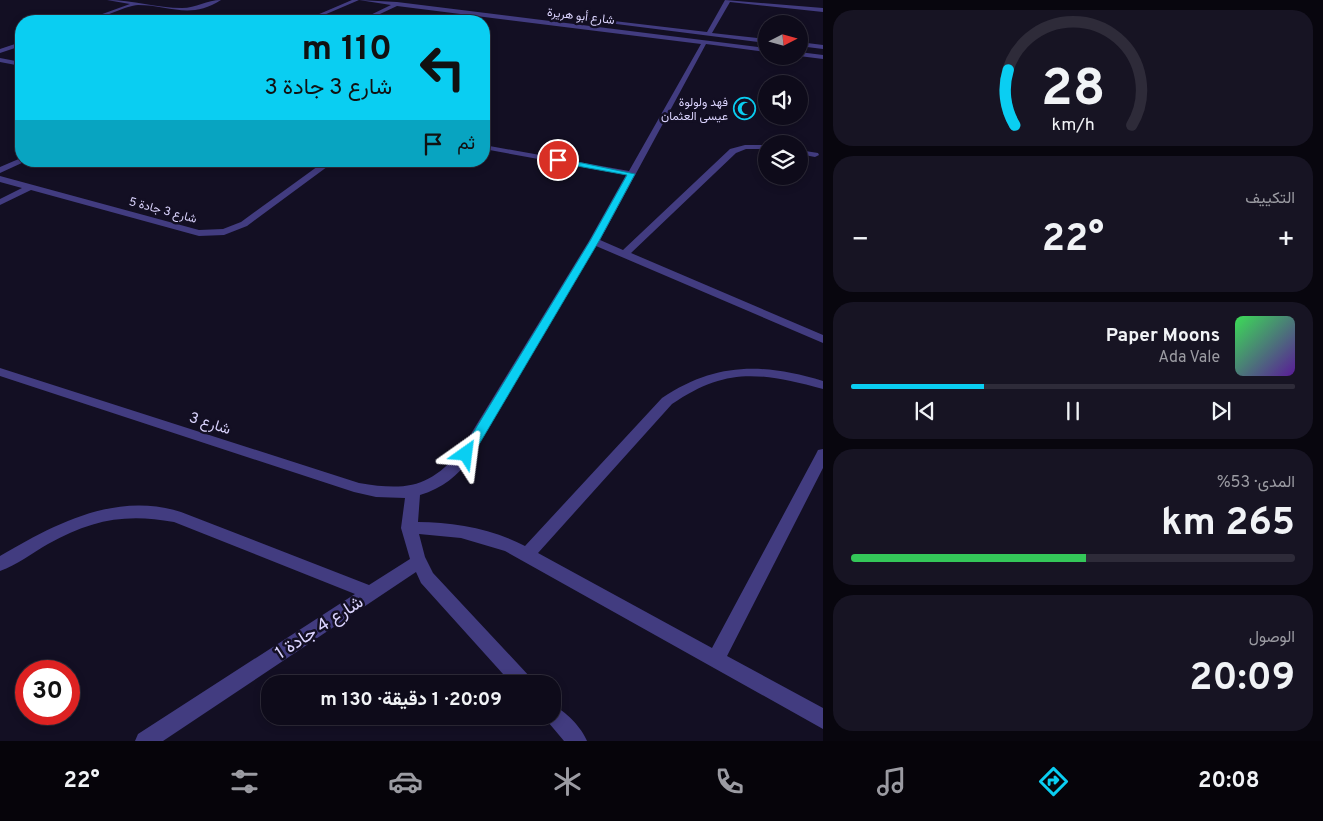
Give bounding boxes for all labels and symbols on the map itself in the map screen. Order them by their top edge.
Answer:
street label: شارع أبو هريرة [546,5,616,29]
north arrow [758,15,808,65]
place label: فهد ولولوة عيسى العثمان [661,95,728,125]
mosque icon: فهد ولولوة عيسى العثمان [732,97,756,121]
pin [537,139,579,181]
street label: شارع 3 جادة 5 [127,194,199,228]
street label: شارع 3 [186,409,233,440]
position arrow [439,427,491,479]
street label: شارع 4 جادة 1 [271,591,368,665]
speed limit sign: 30 [15,660,80,725]

